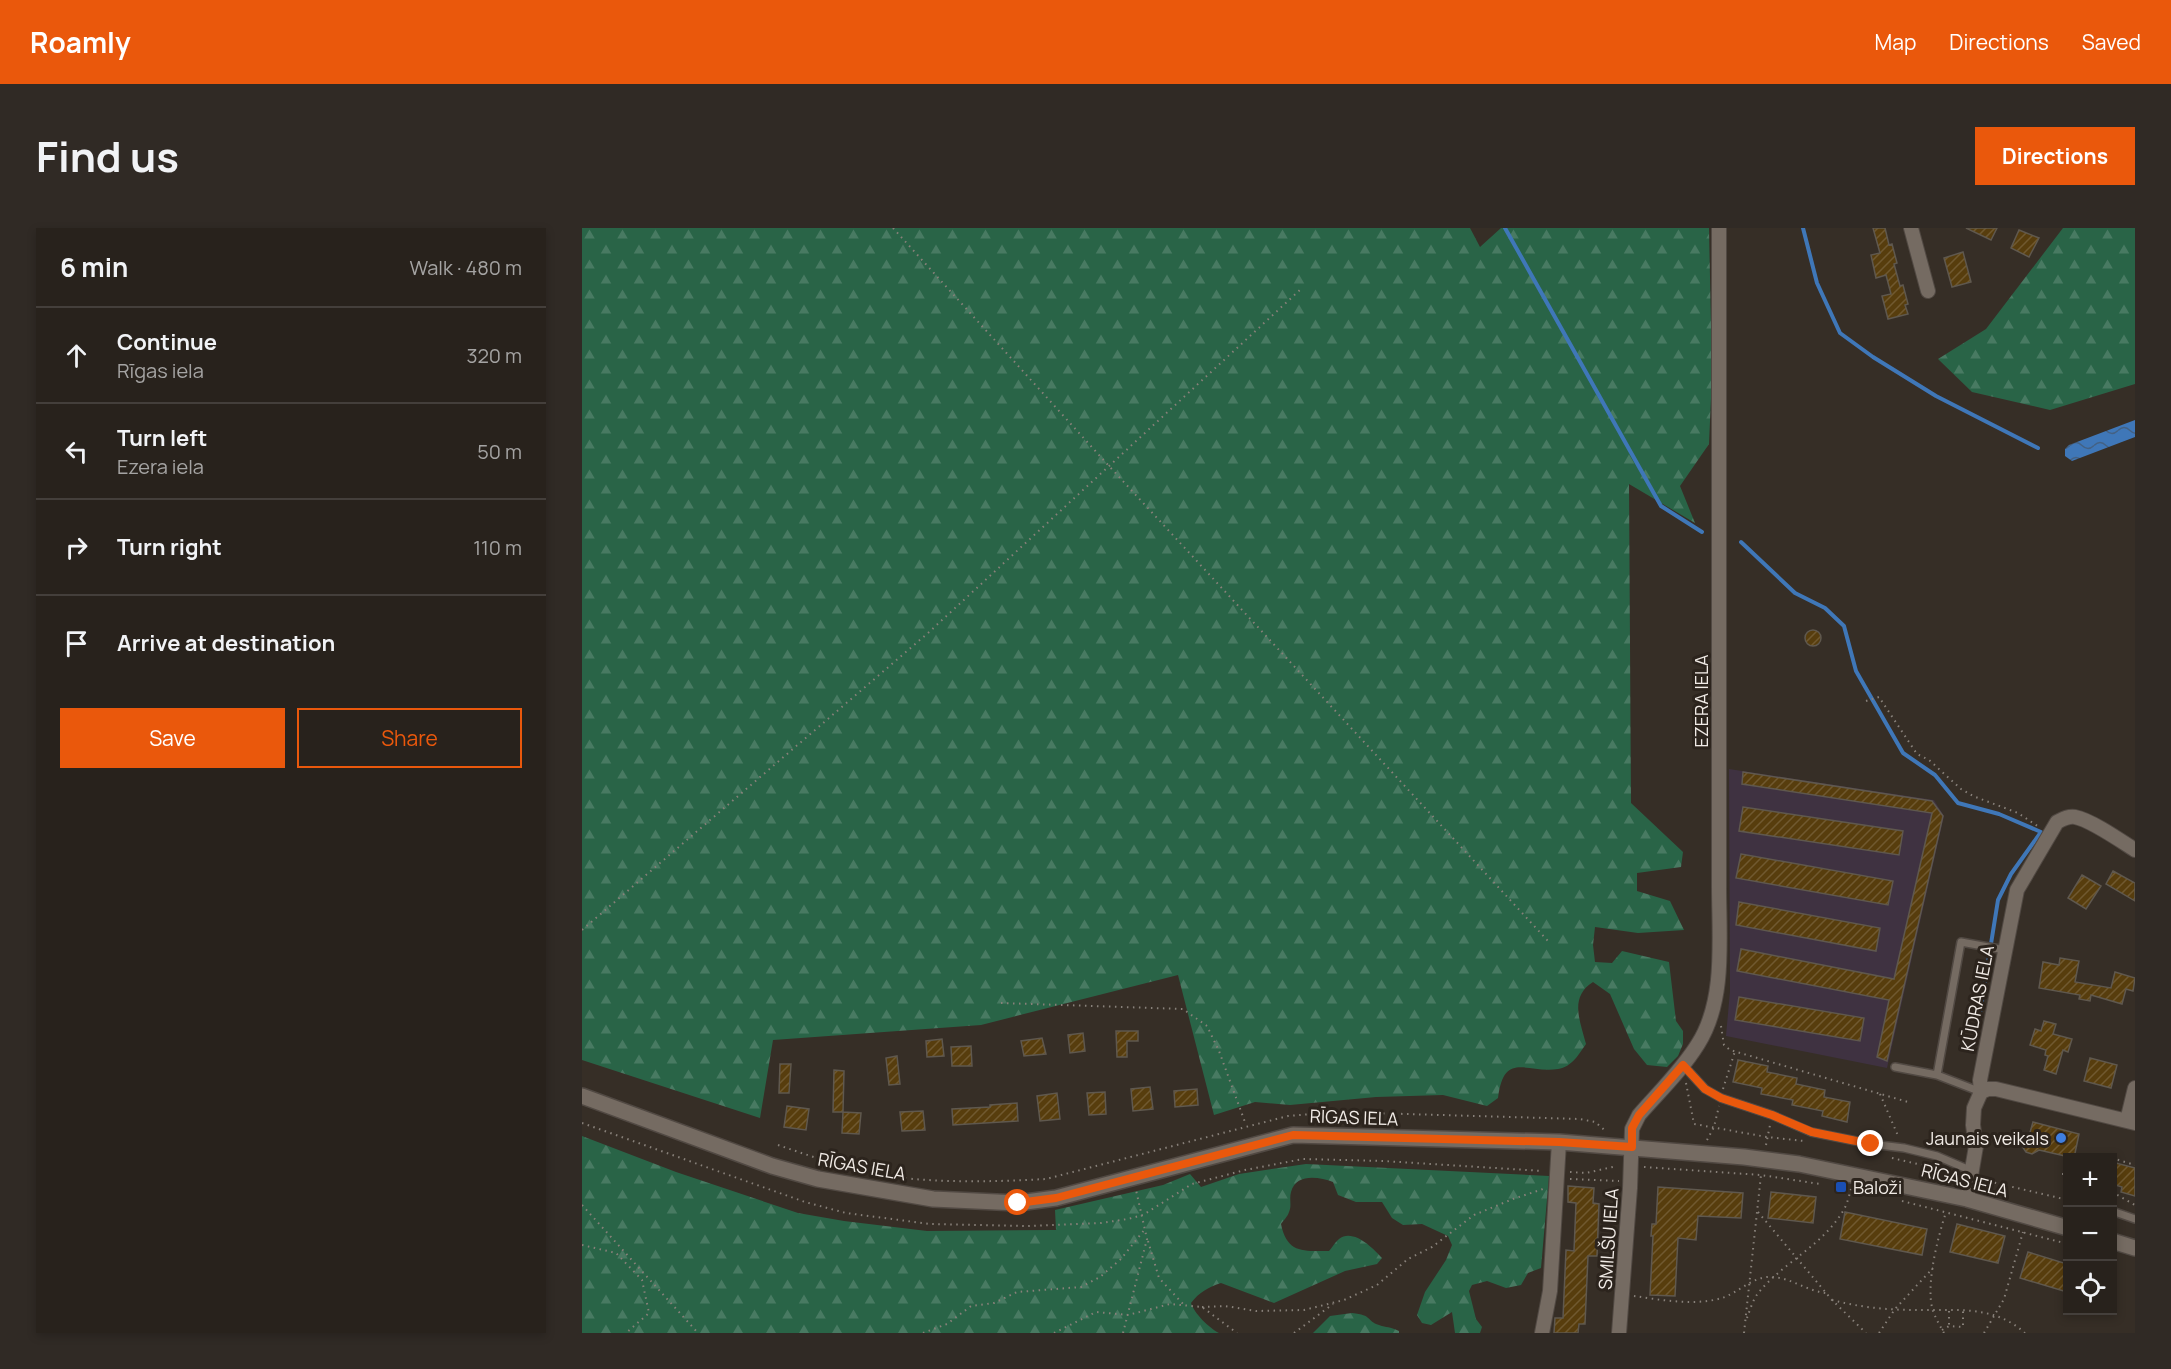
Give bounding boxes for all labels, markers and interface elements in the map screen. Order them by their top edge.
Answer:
text: Roamly [30,23,131,61]
text: Map [1875,28,1916,56]
text: Directions [1949,28,2049,56]
text: Saved [2082,28,2141,56]
text: Find us [36,127,179,185]
button: Directions [1975,127,2135,185]
text: 6 min [60,249,128,285]
text: Walk · 480 m [409,254,522,281]
text: Continue [117,327,217,357]
icon: ahead [60,339,93,372]
text: 320 m [466,342,522,369]
text: Rīgas iela [117,357,204,384]
text: Turn left [117,423,207,453]
icon: left [60,435,93,468]
text: 50 m [477,438,522,465]
text: Ezera iela [117,453,204,480]
icon: right [60,531,93,564]
text: Turn right [117,532,222,562]
text: 110 m [473,534,522,561]
icon: arrive [60,627,93,660]
text: Arrive at destination [117,628,335,658]
street label: EZERA IELA [1689,654,1713,747]
button: Save [60,708,285,768]
button: Share [297,708,522,768]
street label: KŪDRAS IELA [1955,942,1999,1053]
street label: RĪGAS IELA [1309,1103,1399,1131]
place label: Jaunais veikals [1926,1126,2049,1150]
route end [1857,1130,1883,1156]
marker: Jaunais veikals [2054,1131,2068,1145]
street label: RĪGAS IELA [816,1146,908,1186]
map controls [2063,1153,2117,1315]
button: + [2063,1153,2117,1207]
street label: RĪGAS IELA [1919,1158,2011,1203]
place label: Baloži [1853,1175,1902,1199]
marker: Baloži [1834,1180,1848,1194]
street label: SMILŠU IELA [1592,1187,1624,1291]
route start [1004,1189,1030,1215]
button: − [2063,1207,2117,1261]
button: locate [2063,1261,2117,1315]

